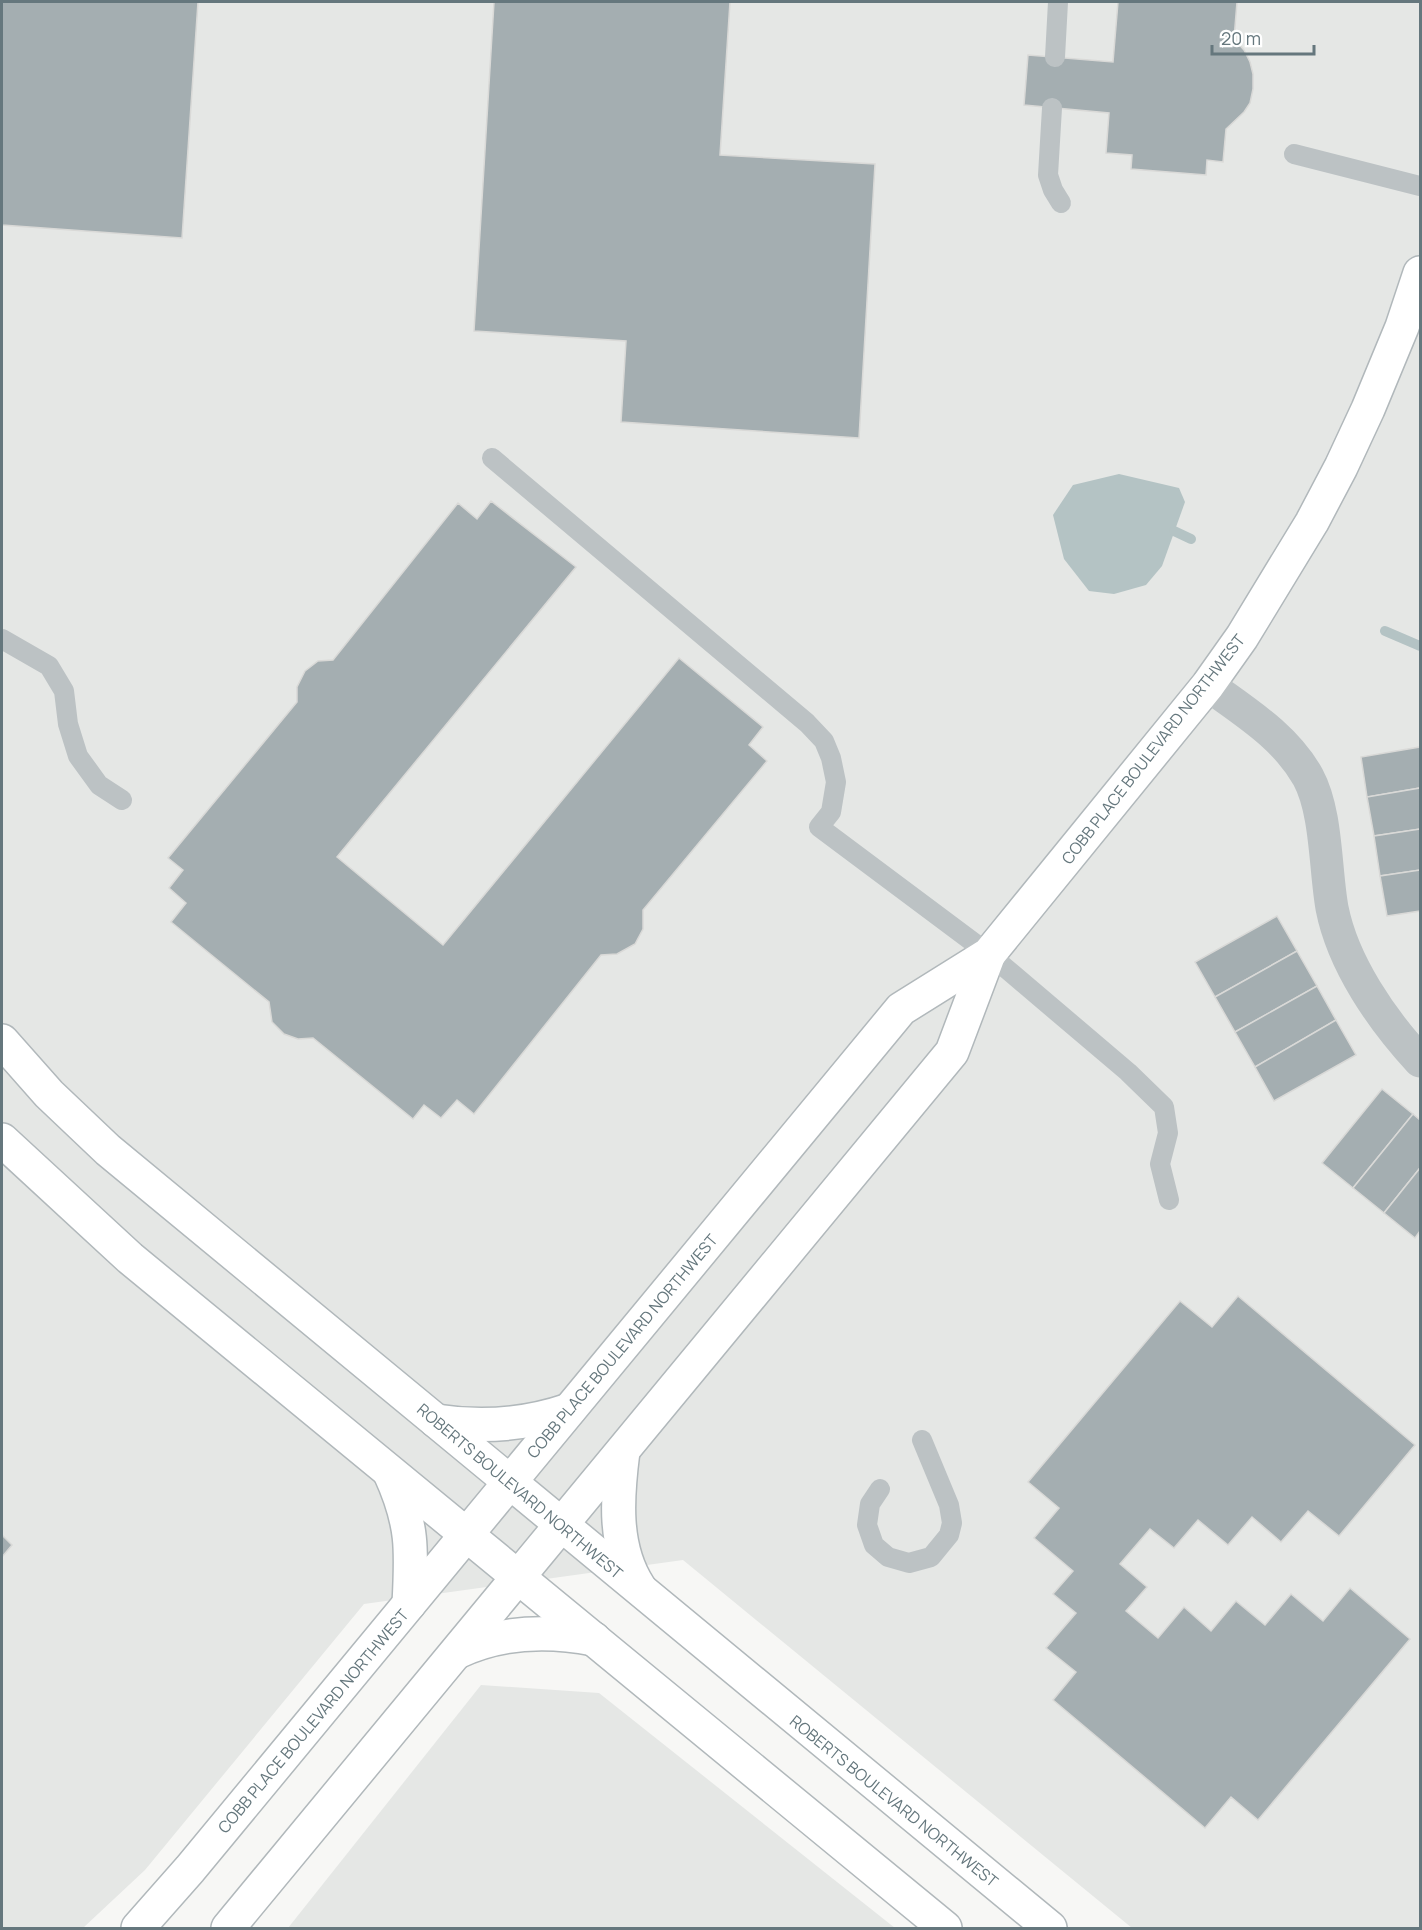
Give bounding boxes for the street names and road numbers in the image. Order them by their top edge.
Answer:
street label: COBB PLACE BOULEVARD NORTHWEST [1056,629,1250,868]
street label: COBB PLACE BOULEVARD NORTHWEST [522,1229,723,1463]
street label: ROBERTS BOULEVARD NORTHWEST [413,1398,628,1584]
street label: COBB PLACE BOULEVARD NORTHWEST [213,1604,414,1838]
street label: ROBERTS BOULEVARD NORTHWEST [785,1710,1003,1892]

